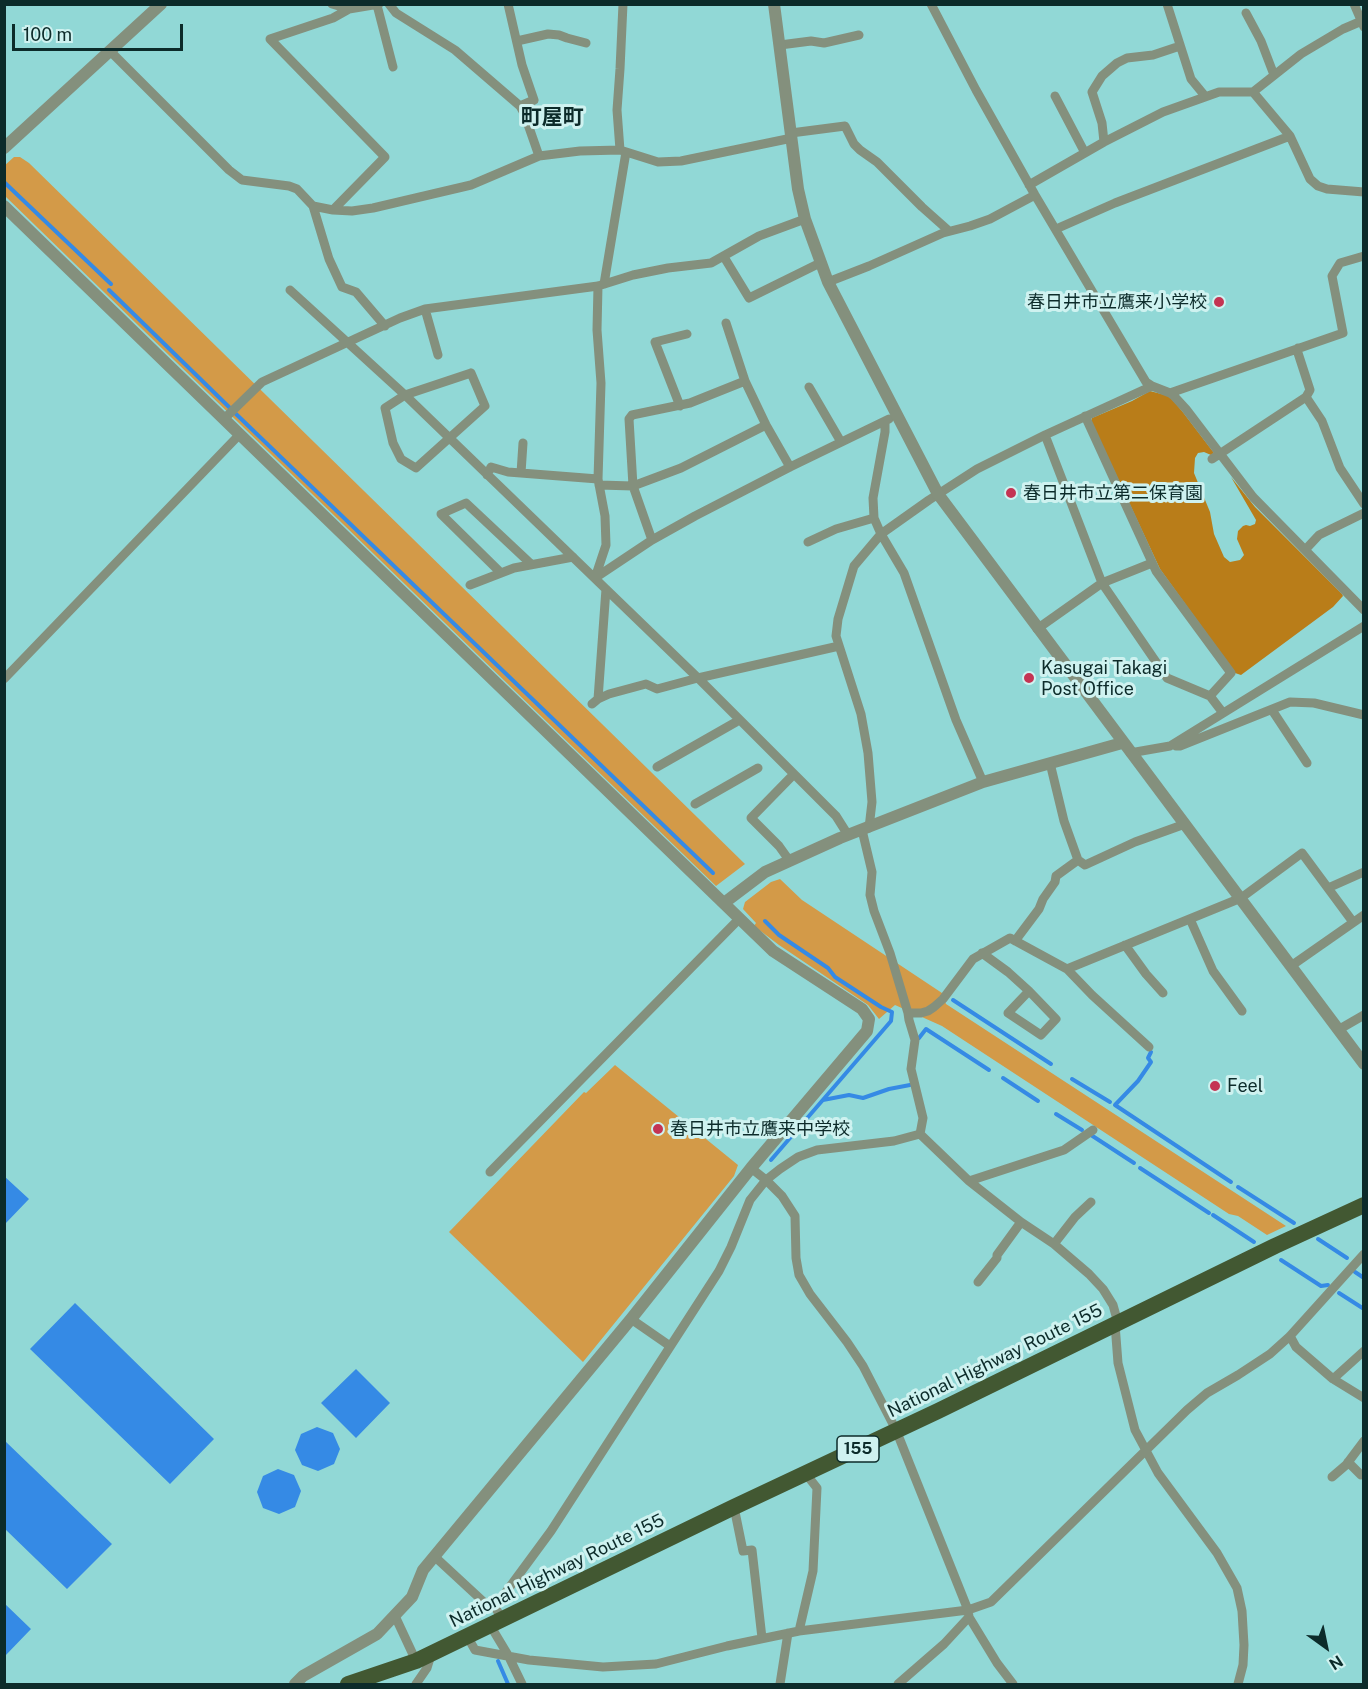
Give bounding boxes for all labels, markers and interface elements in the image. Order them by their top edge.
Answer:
scale bar [15,12,186,50]
text: 100 m [23,24,72,45]
district label: 町屋町 [521,105,583,131]
place label: 春日井市立鷹来小学校 [1027,291,1207,313]
marker: 春日井市立鷹来小学校 [1212,295,1226,309]
place label: 春日井市立第二保育園 [1023,482,1203,504]
marker: 春日井市立第二保育園 [1004,486,1018,500]
place label: Kasugai Takagi Post Office [1041,657,1167,700]
marker: Kasugai Takagi Post Office [1022,671,1036,685]
place label: Feel [1227,1075,1263,1097]
marker: Feel [1208,1079,1222,1093]
place label: 春日井市立鷹来中学校 [670,1118,850,1140]
marker: 春日井市立鷹来中学校 [651,1122,665,1136]
street label: National Highway Route 155 [884,1300,1106,1422]
road number: 155 [837,1436,879,1462]
street label: National Highway Route 155 [446,1510,668,1632]
north arrow [1296,1617,1356,1677]
text: N [1326,1651,1347,1674]

